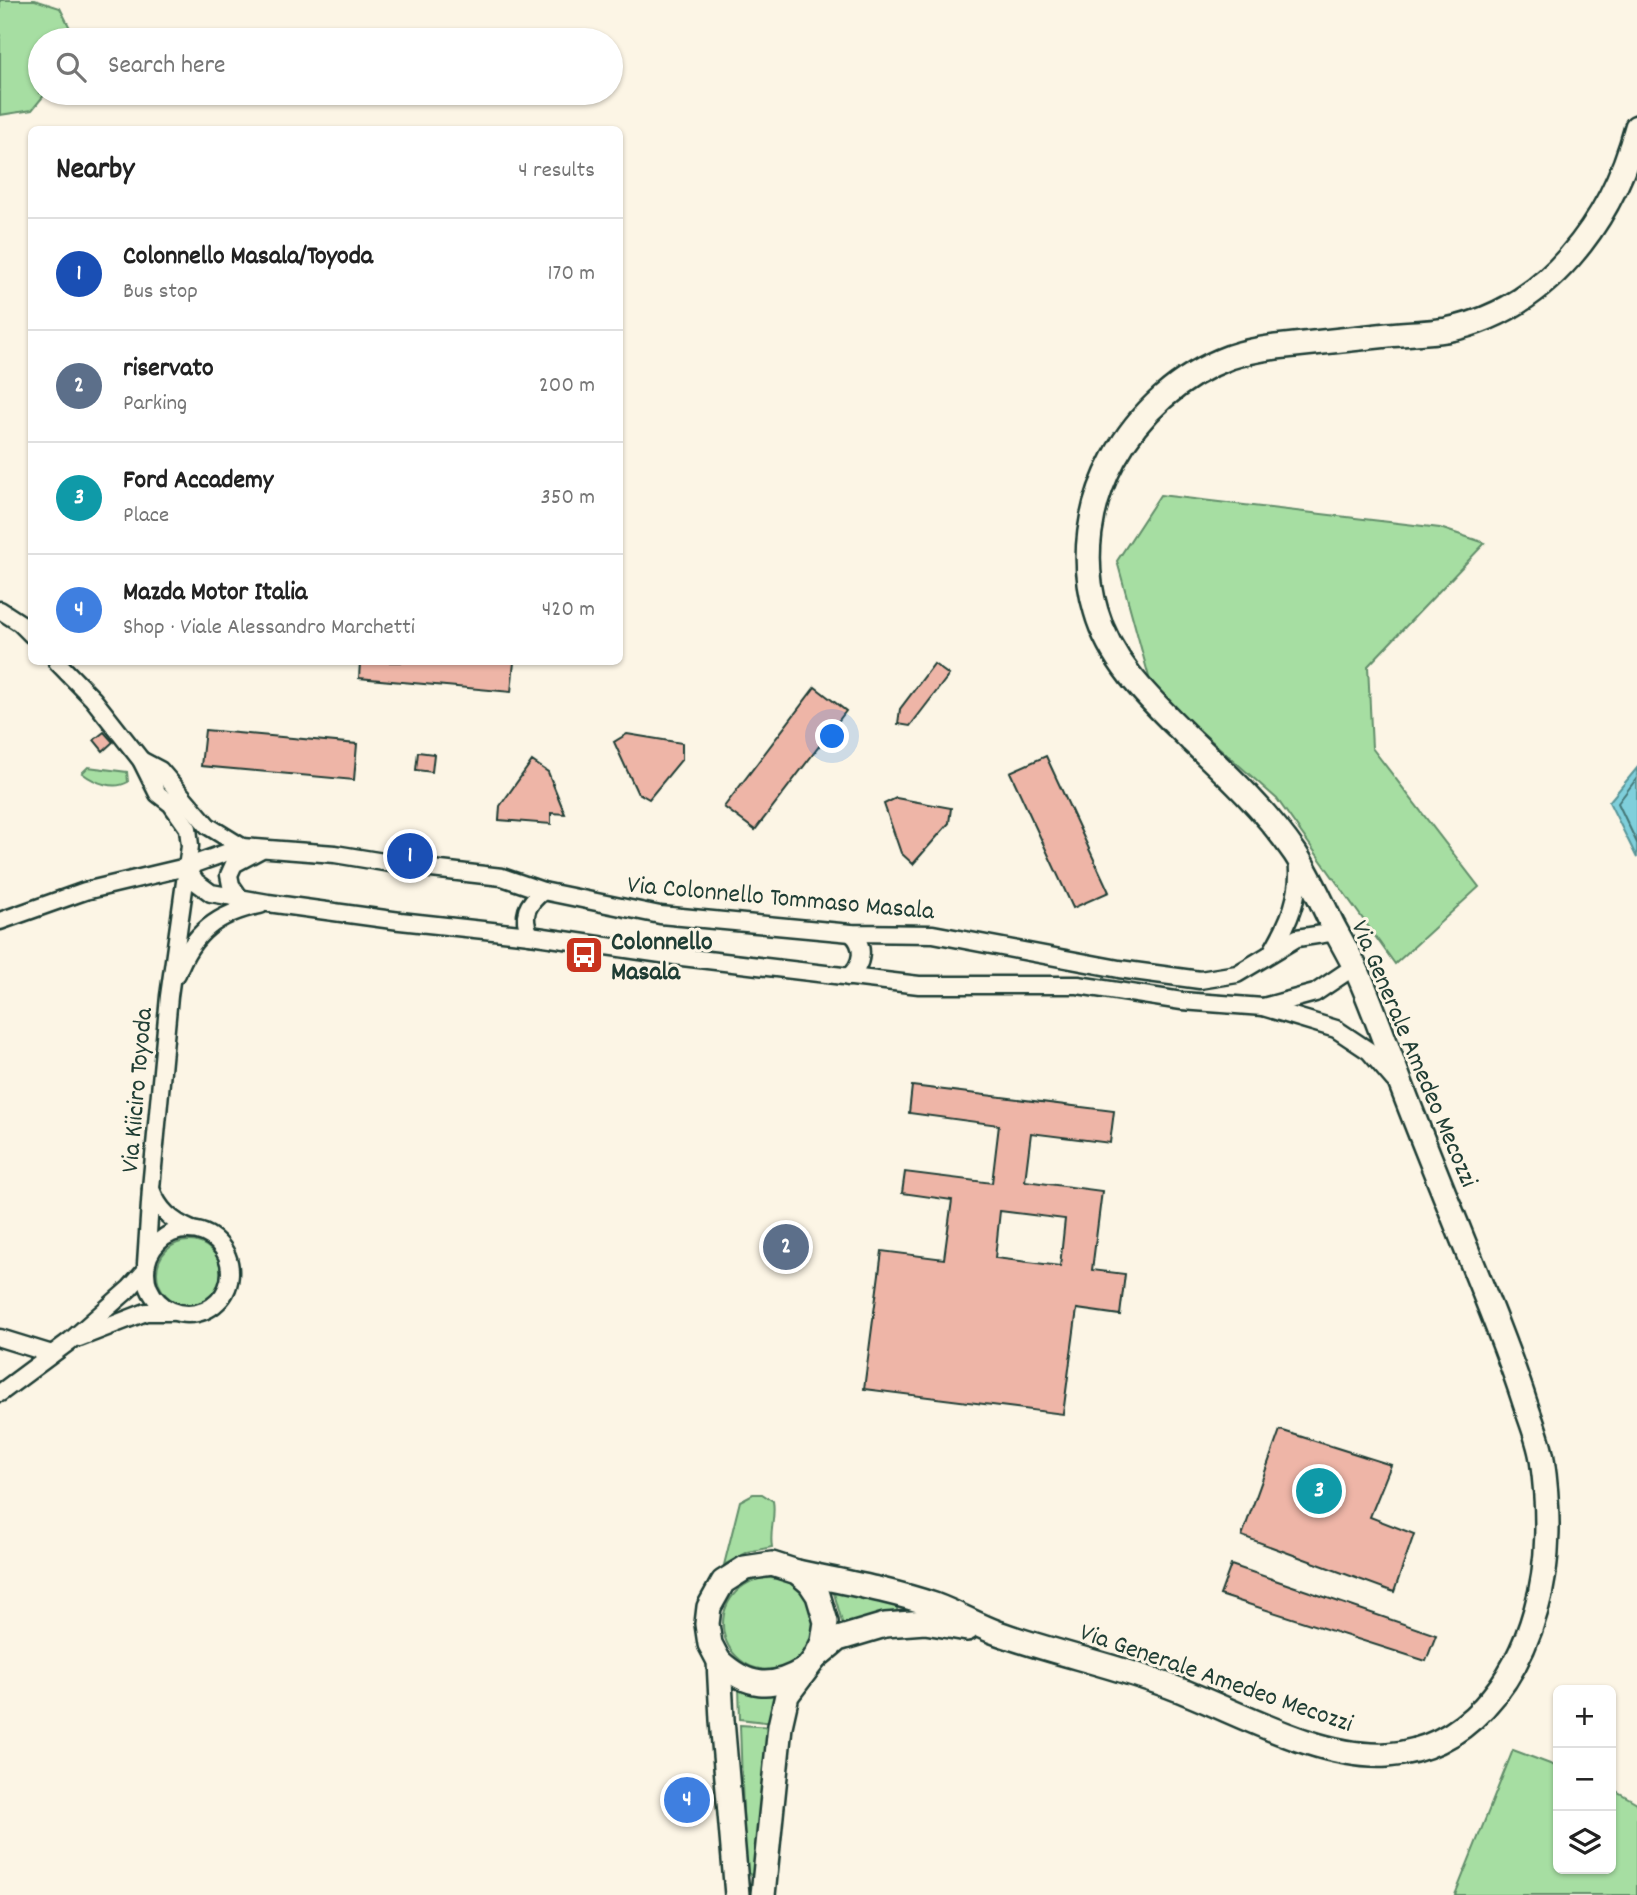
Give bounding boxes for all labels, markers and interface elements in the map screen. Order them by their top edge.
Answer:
search box [28,28,623,105]
icon: search [52,48,90,86]
text: Search here [108,48,226,85]
text: Nearby [56,150,134,193]
text: 4 results [518,155,595,188]
text: Colonnello Masala/Toyoda [123,239,373,276]
text: 1 [76,258,82,291]
text: 170 m [548,258,595,291]
text: Bus stop [123,276,198,309]
text: riservato [123,351,214,388]
text: 2 [74,370,84,403]
text: 200 m [539,370,595,403]
text: Parking [123,388,187,421]
text: Ford Accademy [123,463,273,500]
text: 3 [74,482,84,515]
text: 350 m [541,482,595,515]
text: Place [123,500,169,533]
text: Mazda Motor Italia [123,575,307,612]
text: 4 [74,594,84,627]
text: 420 m [542,594,595,627]
text: Shop · Viale Alessandro Marchetti [123,612,415,645]
your location [815,719,849,753]
pin: 1 [387,830,433,882]
street label: Via Colonnello Tommaso Masala [626,868,936,931]
street label: Via Generale Amedeo Mecozzi [1340,915,1486,1194]
place label: Colonnello Masala [611,925,713,992]
bus stop icon: Colonnello Masala [563,934,605,976]
street label: Via Kiiciro Toyoda [113,1005,164,1174]
pin: 2 [763,1221,809,1273]
pin: 3 [1296,1465,1342,1517]
street label: Via Generale Amedeo Mecozzi [1074,1615,1358,1744]
map controls [1553,1685,1616,1874]
button: + [1553,1685,1616,1748]
button: − [1553,1748,1616,1811]
pin: 4 [664,1774,710,1826]
button: layers [1553,1811,1616,1874]

